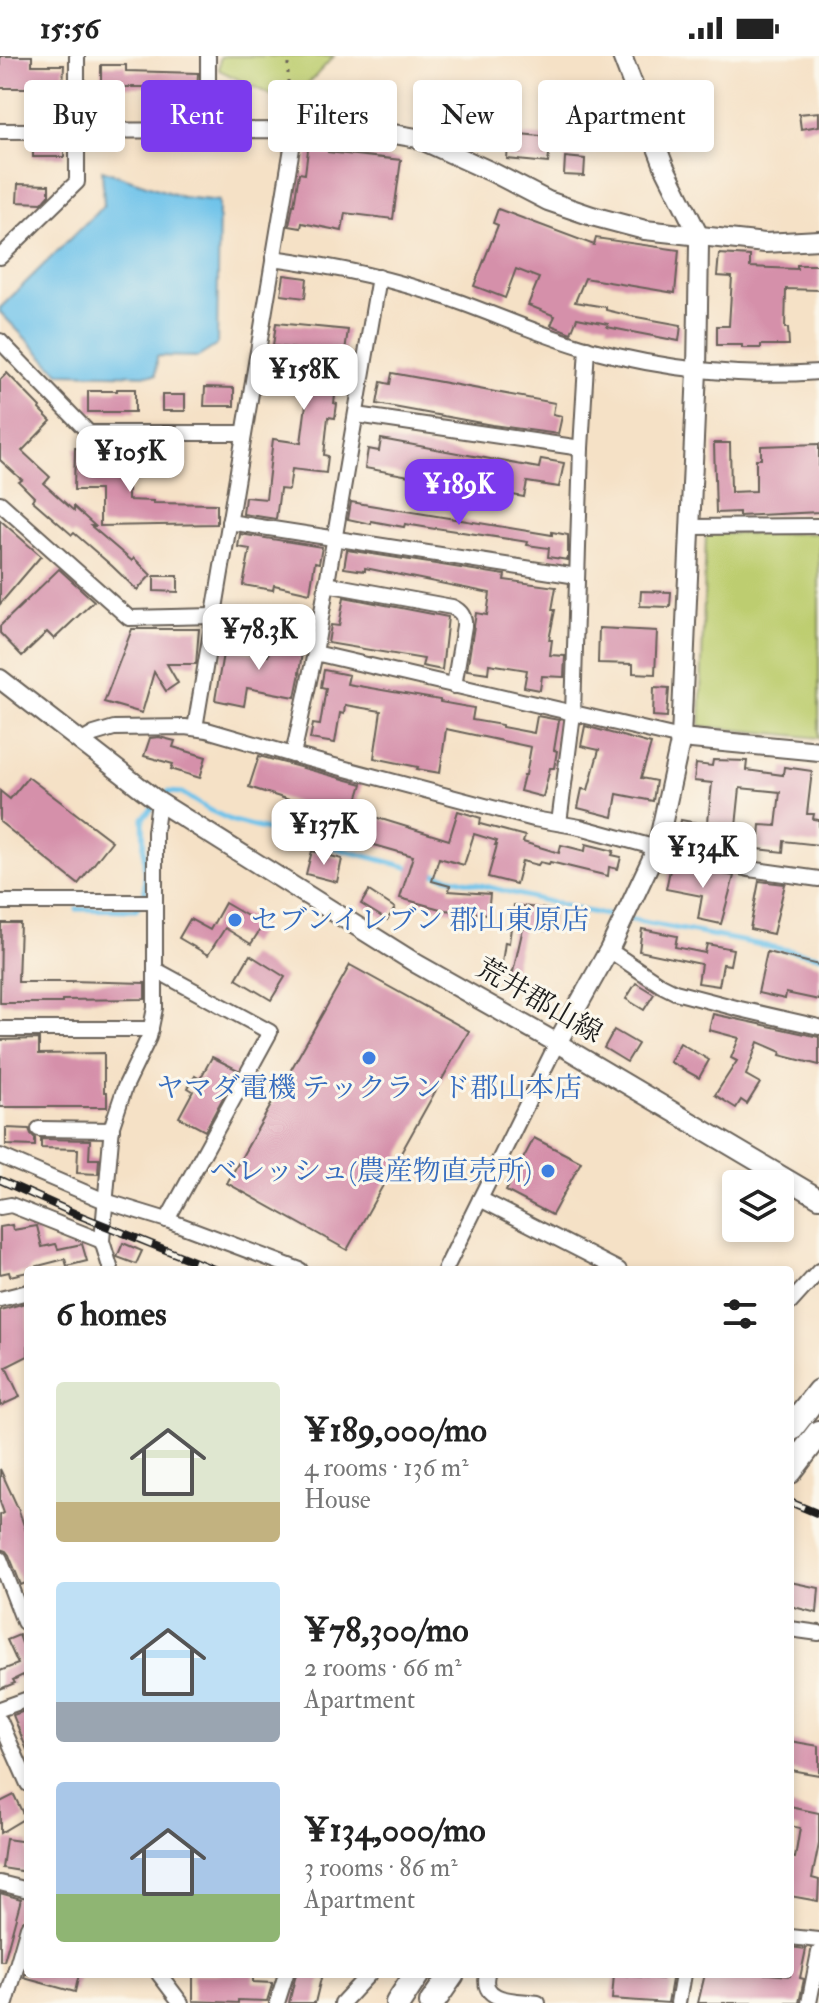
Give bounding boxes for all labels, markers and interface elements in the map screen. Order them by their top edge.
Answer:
text: 15:56 [40,10,99,47]
chip: Buy [24,80,125,152]
chip: Rent [141,80,252,152]
chip: Filters [268,80,397,152]
chip: New [413,80,522,152]
chip: Apartment [538,80,714,152]
pin: ¥158K [248,344,360,412]
text: ¥158K [269,354,339,386]
pin: ¥105K [74,426,186,494]
text: ¥105K [94,436,166,468]
pin: ¥189K [403,459,515,527]
text: ¥189K [423,469,495,501]
pin: ¥78.3K [194,604,324,672]
text: ¥78.3K [221,614,297,646]
pin: ¥137K [268,799,380,867]
text: ¥137K [290,809,358,841]
pin: ¥134K [647,822,759,890]
text: ¥134K [668,832,738,864]
place label: セブンイレブン 郡山東原店 [251,903,589,938]
marker: セブンイレブン 郡山東原店 [226,911,244,929]
street label: 荒井郡山線 [470,951,608,1051]
marker: ヤマダ電機 テックランド郡山本店 [360,1049,378,1067]
place label: ヤマダ電機 テックランド郡山本店 [156,1071,582,1106]
place label: ベレッシュ(農産物直売所) [210,1154,532,1189]
marker: ベレッシュ(農産物直売所) [539,1162,557,1180]
map controls [722,1170,794,1242]
button: layers [722,1170,794,1242]
icon: filters [718,1292,762,1336]
text: 6 homes [56,1293,167,1336]
text: ¥189,000/mo [304,1409,487,1452]
icon: home [120,1414,216,1510]
text: 4 rooms · 136 m² [304,1452,469,1484]
text: House [304,1484,371,1516]
text: ¥78,300/mo [304,1609,469,1652]
icon: home [120,1614,216,1710]
text: 2 rooms · 66 m² [304,1652,462,1684]
text: Apartment [304,1684,415,1716]
text: ¥134,000/mo [304,1809,486,1852]
icon: home [120,1814,216,1910]
text: 3 rooms · 86 m² [304,1852,458,1884]
text: Apartment [304,1884,415,1916]

